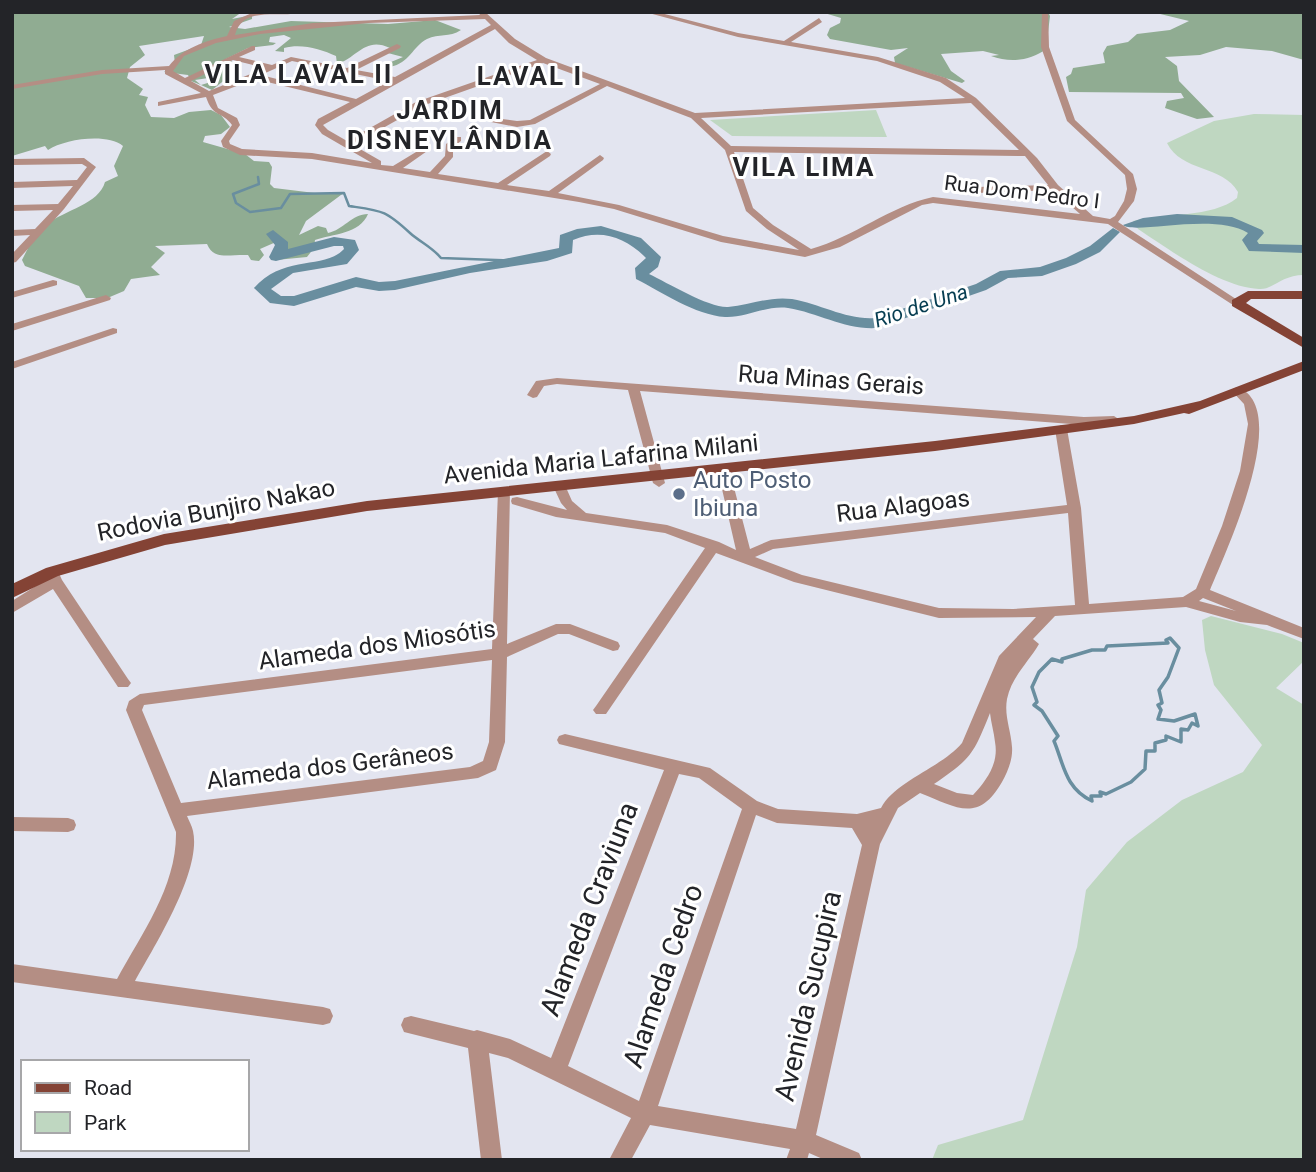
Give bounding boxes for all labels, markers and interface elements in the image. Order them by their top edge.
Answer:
district label: VILA LAVAL II [205,59,393,89]
district label: LAVAL I [477,61,583,91]
district label: JARDIM DISNEYLÂNDIA [347,95,553,155]
district label: VILA LIMA [733,152,875,182]
street label: Rua Dom Pedro I [943,171,1101,213]
water label: Rio de Una [871,280,971,332]
street label: Rua Minas Gerais [737,360,925,400]
street label: Avenida Maria Lafarina Milani [442,429,760,489]
place label: Auto Posto Ibiuna [693,466,811,522]
street label: Rodovia Bunjiro Nakao [95,473,337,547]
street label: Rua Alagoas [835,484,971,528]
marker: Auto Posto Ibiuna [671,486,687,502]
street label: Alameda dos Miosótis [257,615,497,675]
street label: Alameda dos Gerâneos [205,737,455,795]
street label: Alameda Craviuna [533,797,645,1021]
street label: Alameda Cedro [616,880,710,1072]
street label: Avenida Sucupira [768,888,848,1104]
legend [21,1060,248,1151]
text: Road [84,1076,132,1100]
text: Park [84,1111,127,1135]

